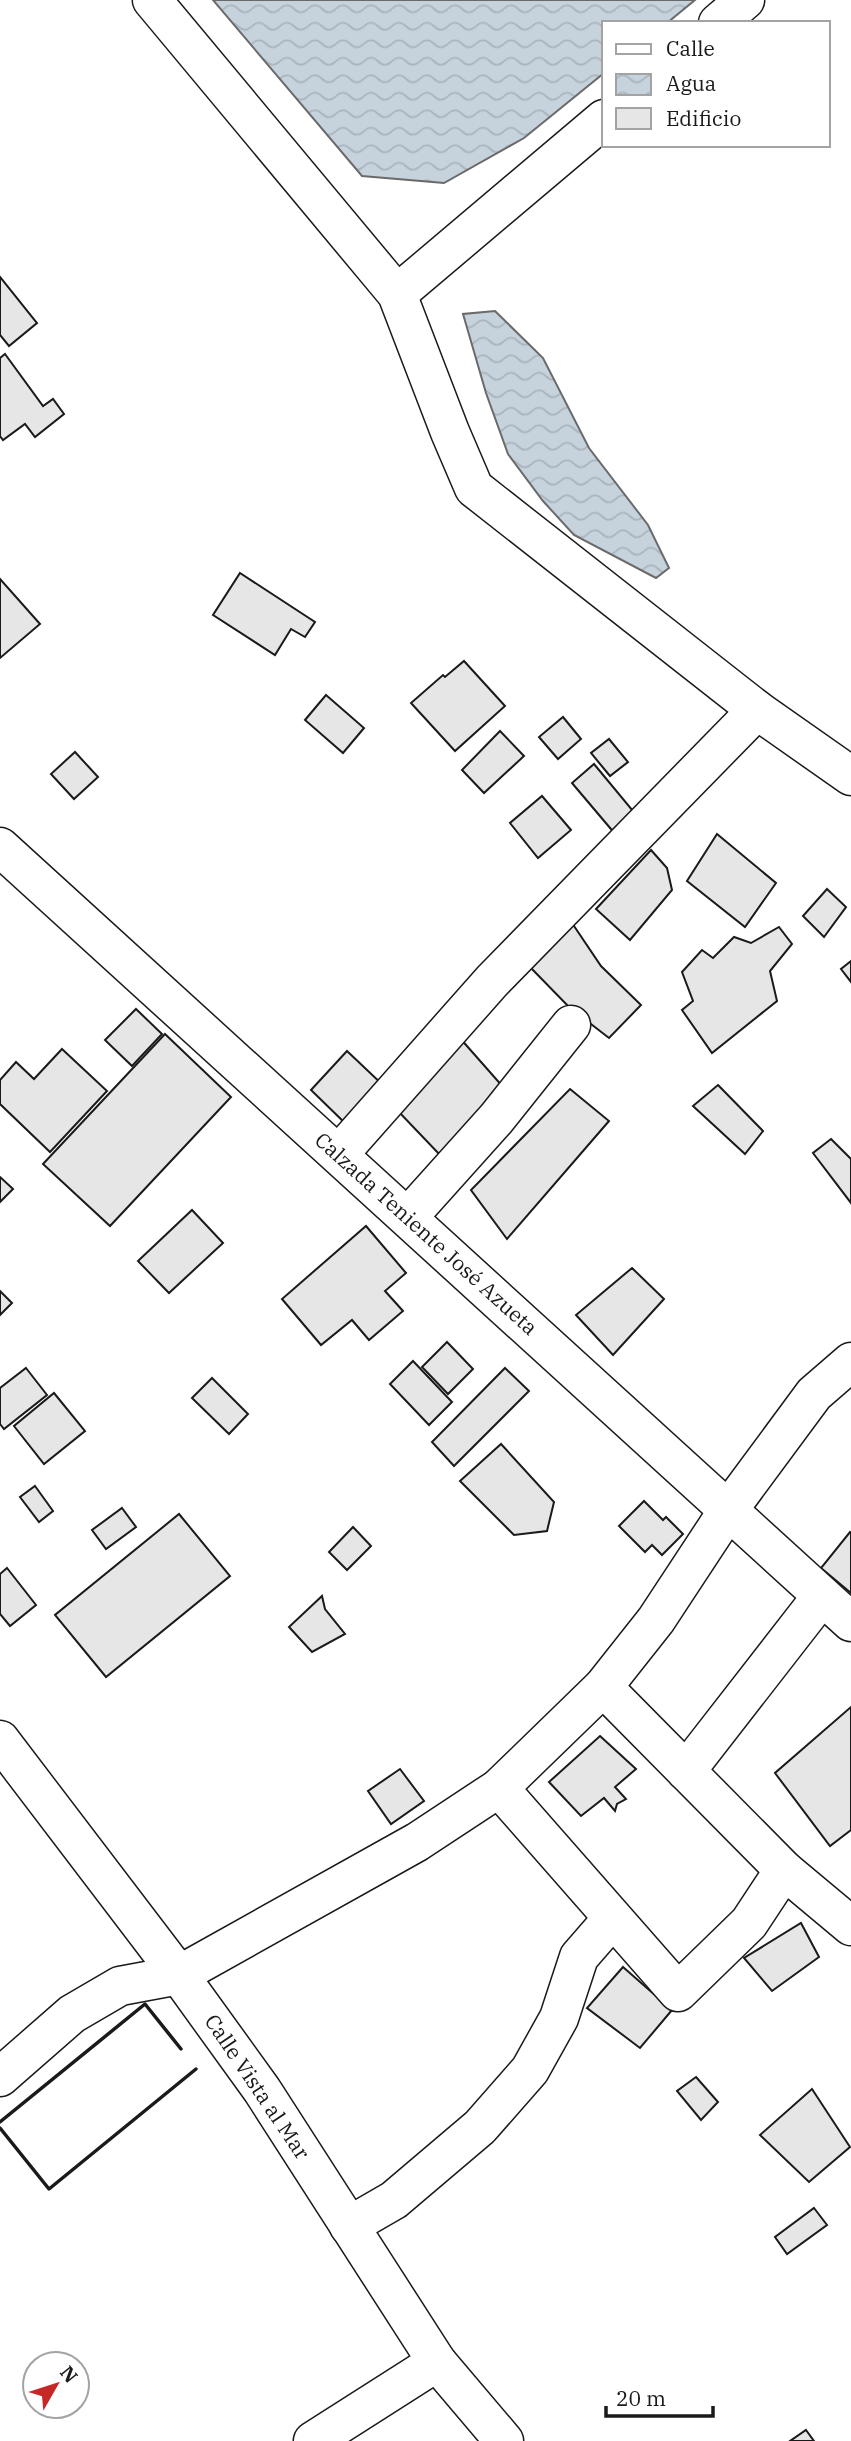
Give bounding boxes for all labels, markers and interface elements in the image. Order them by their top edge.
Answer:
legend [602,21,830,147]
text: Calle [666,34,715,62]
text: Agua [666,69,716,97]
text: Edificio [666,104,741,132]
street label: Calzada Teniente José Azueta [309,1126,544,1341]
street label: Calle Vista al Mar [199,2008,317,2165]
north arrow [21,2350,91,2420]
text: N [55,2361,83,2388]
scale bar [606,2374,713,2418]
text: 20 m [616,2384,666,2412]

